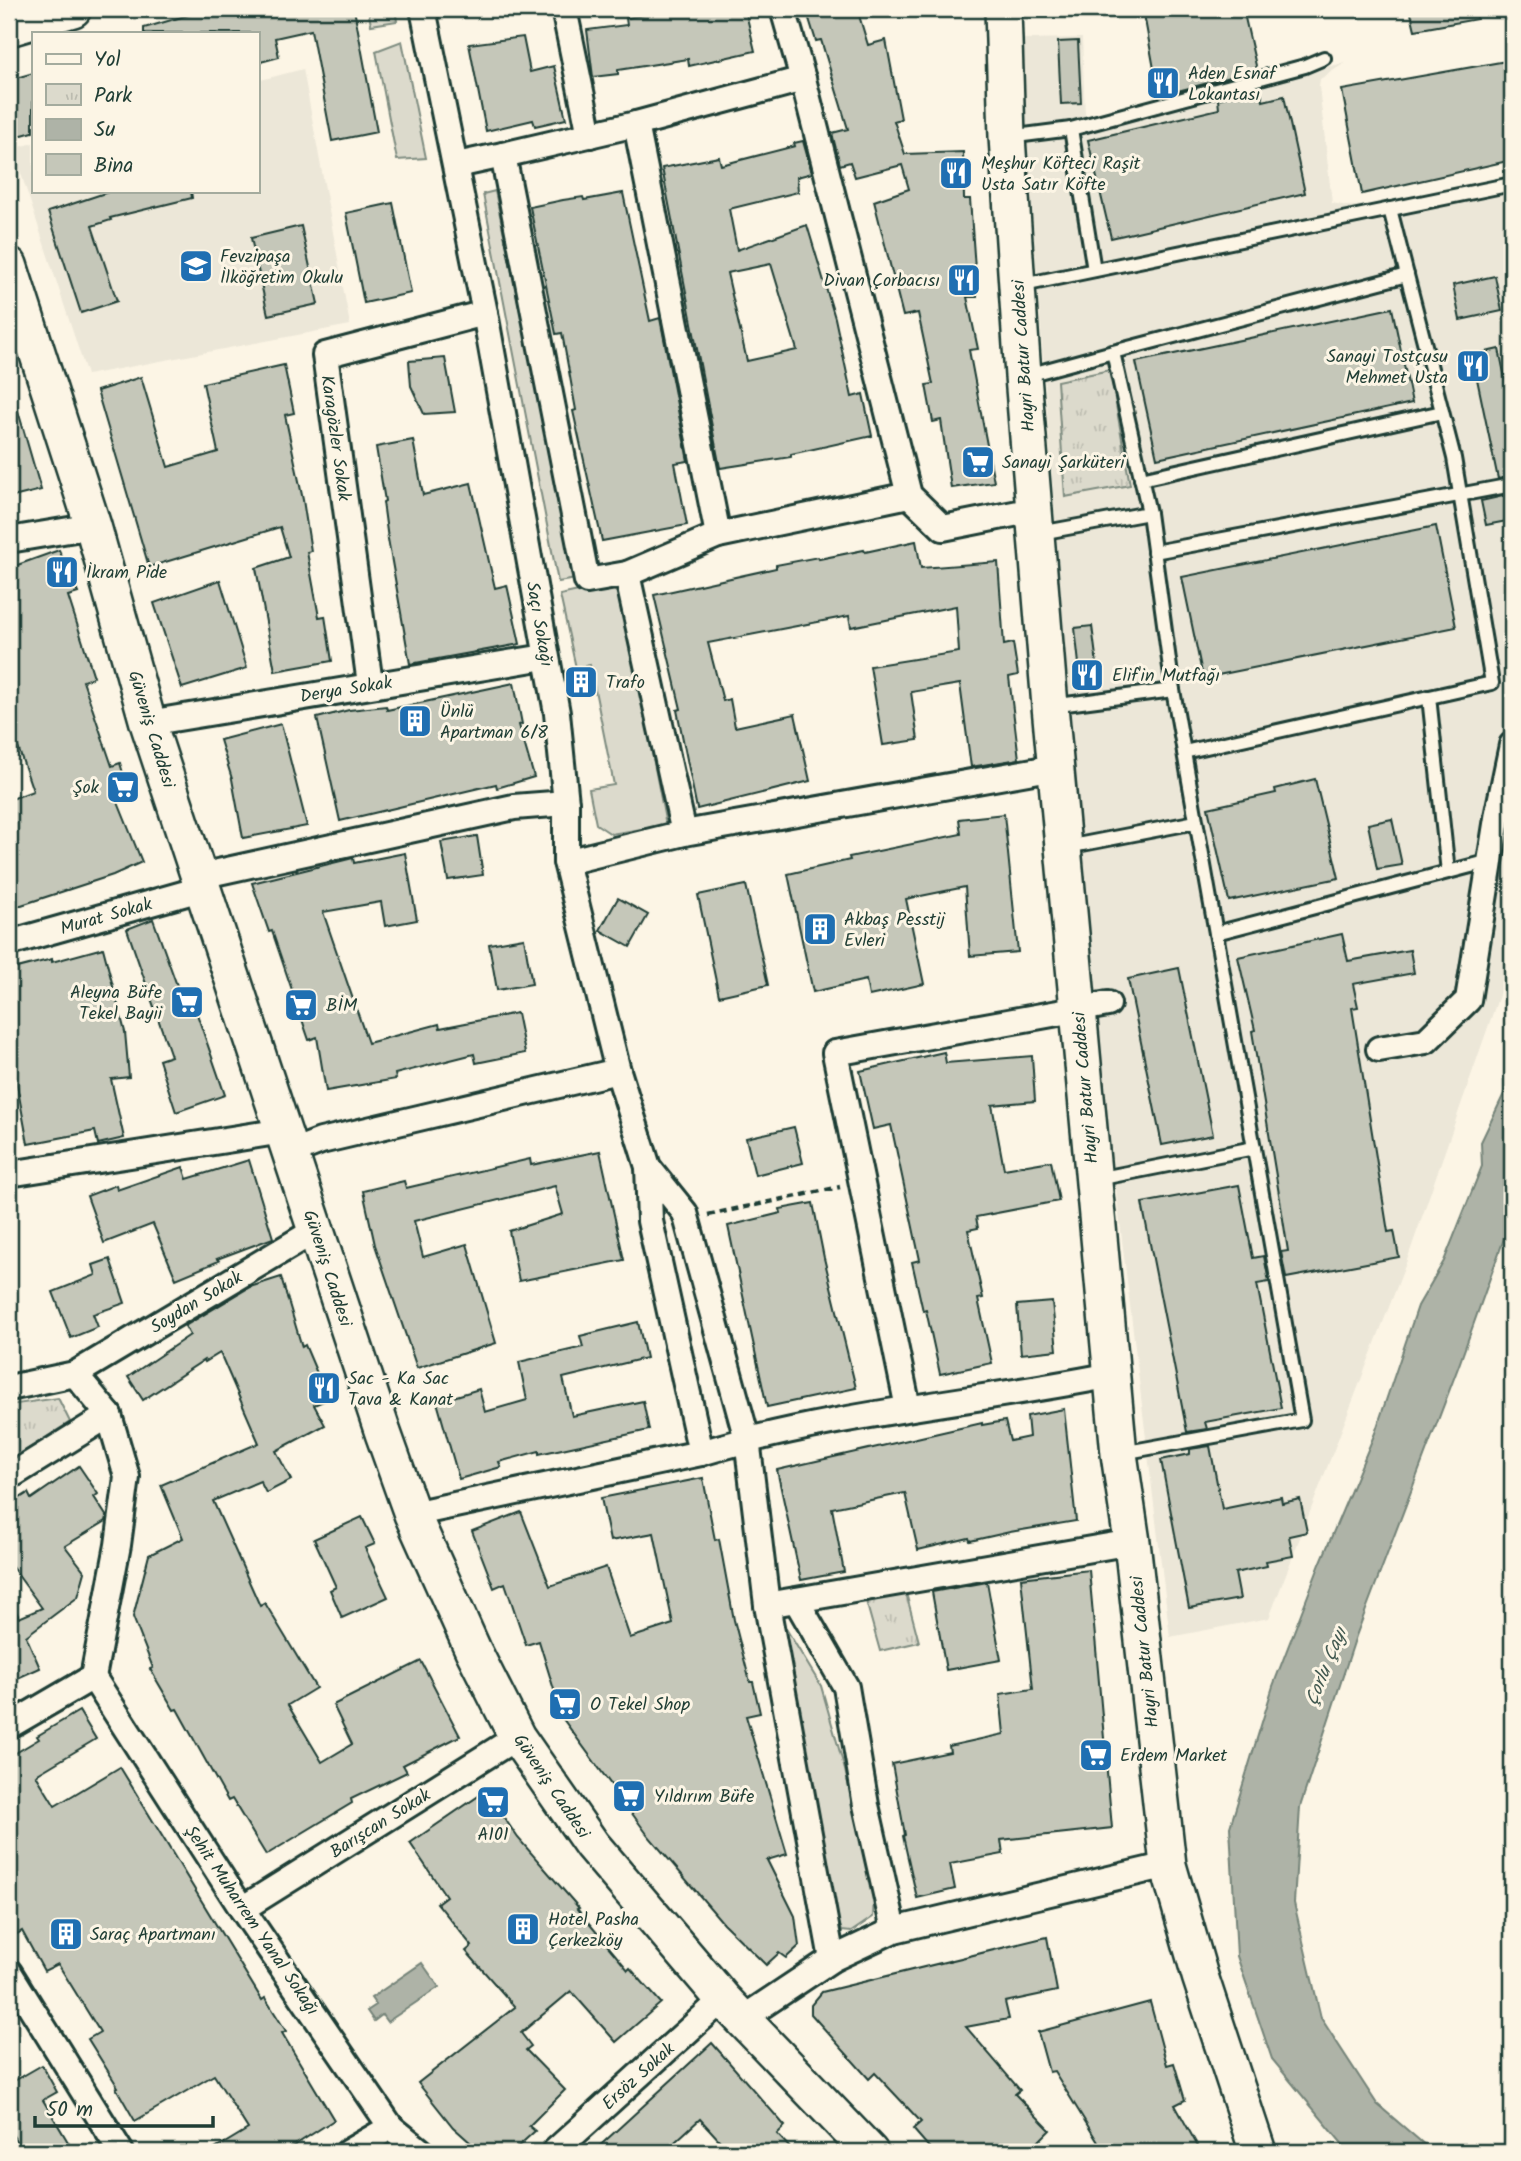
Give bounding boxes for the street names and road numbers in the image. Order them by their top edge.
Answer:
street label: Hayri Batur Caddesi [1005,278,1044,433]
street label: Karagözler Sokak [311,373,358,504]
street label: Saçı Sokağı [517,580,560,669]
street label: Güveniş Caddesi [119,667,182,792]
street label: Derya Sokak [298,669,395,712]
street label: Murat Sokak [57,890,156,944]
street label: Hayri Batur Caddesi [1065,1010,1108,1165]
street label: Güveniş Caddesi [294,1206,359,1331]
street label: Soydan Sokak [145,1264,249,1342]
street label: Hayri Batur Caddesi [1123,1574,1168,1729]
street label: Güveniş Caddesi [505,1728,597,1846]
street label: Barışcan Sokak [325,1781,438,1867]
street label: Şehit Muharrem Yanal Sokağı [176,1820,326,2022]
street label: Ersöz Sokak [596,2036,683,2118]

